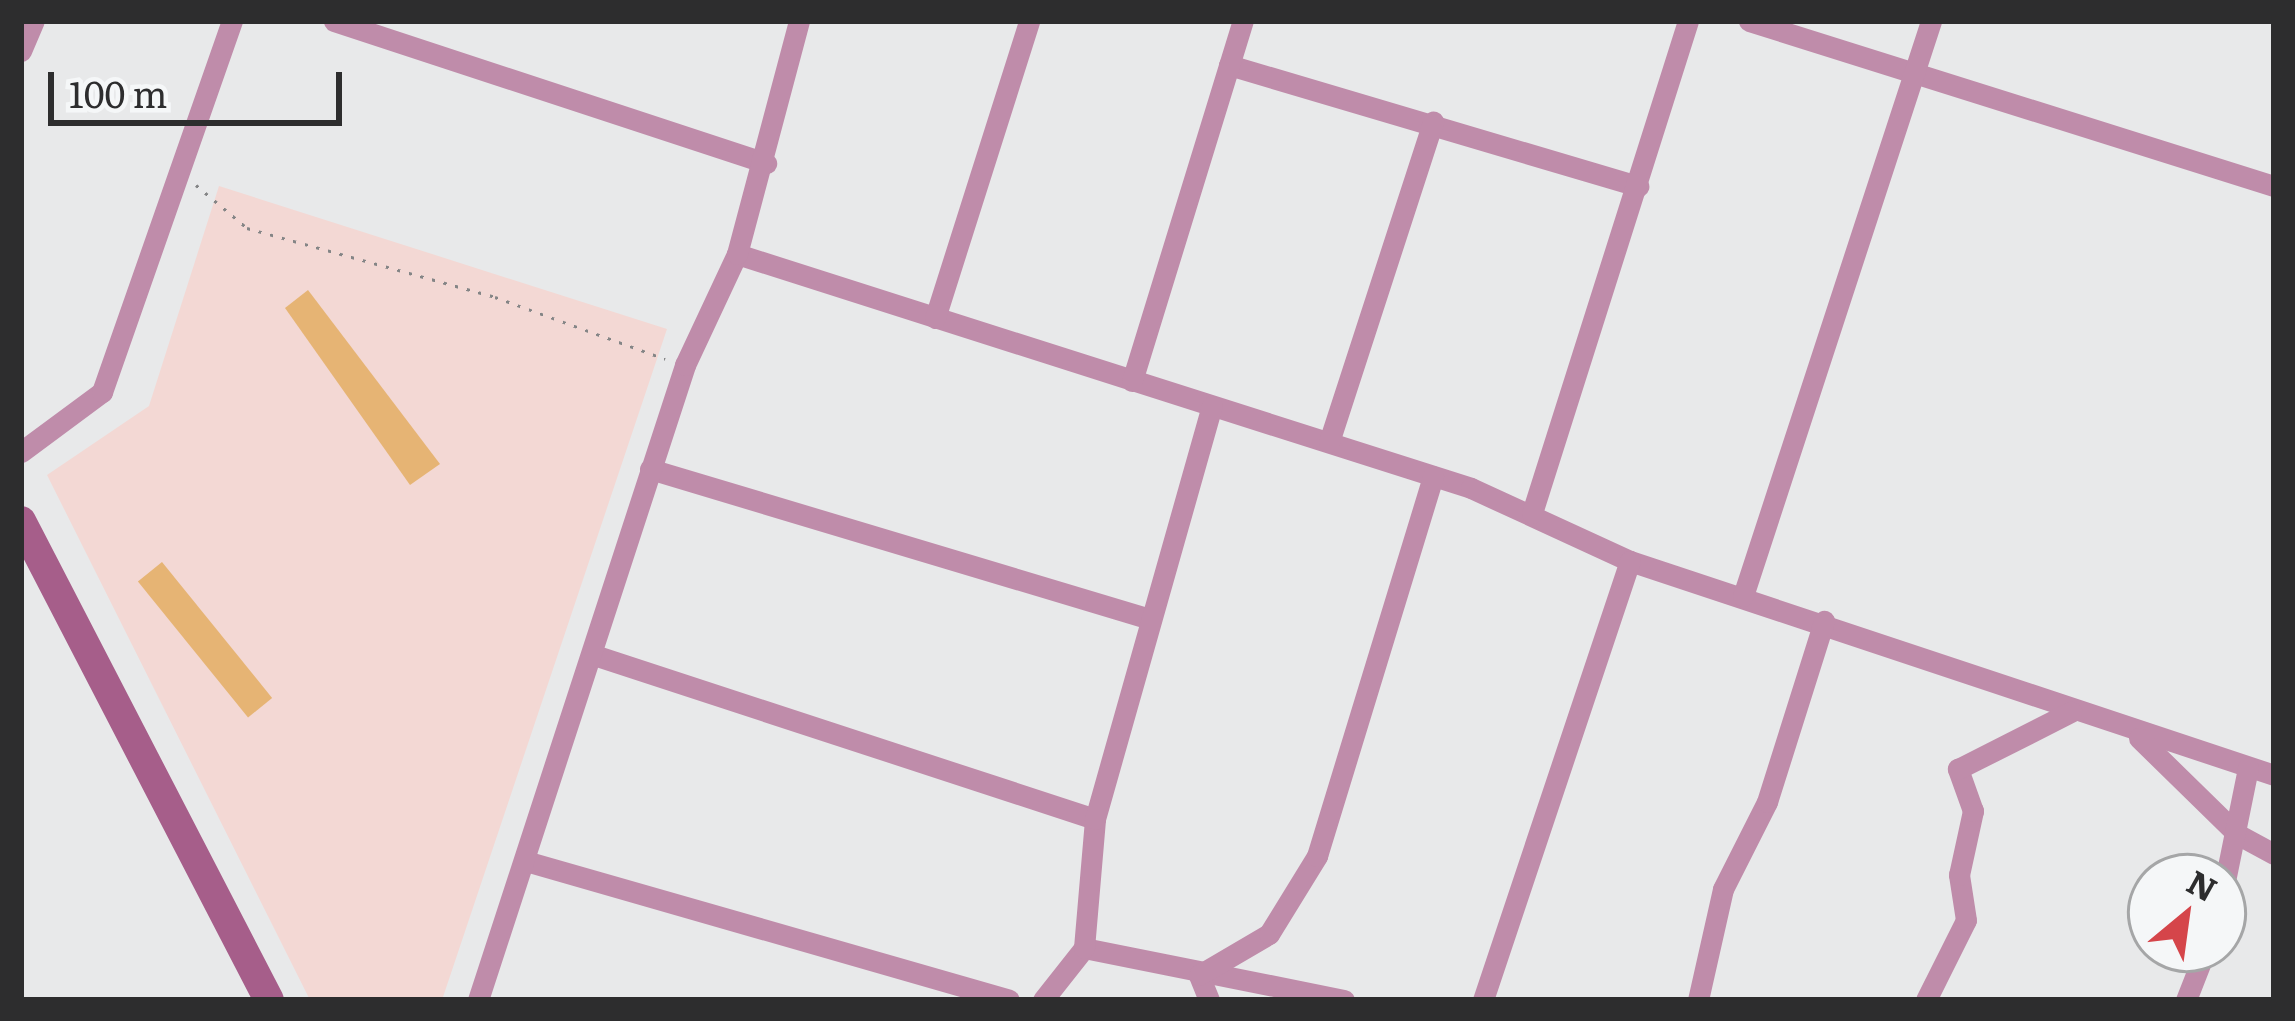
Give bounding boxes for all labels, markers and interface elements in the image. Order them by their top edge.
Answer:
scale bar [54,48,348,122]
text: 100 m [69,66,167,119]
north arrow [2127,853,2247,973]
text: N [2179,856,2227,912]

